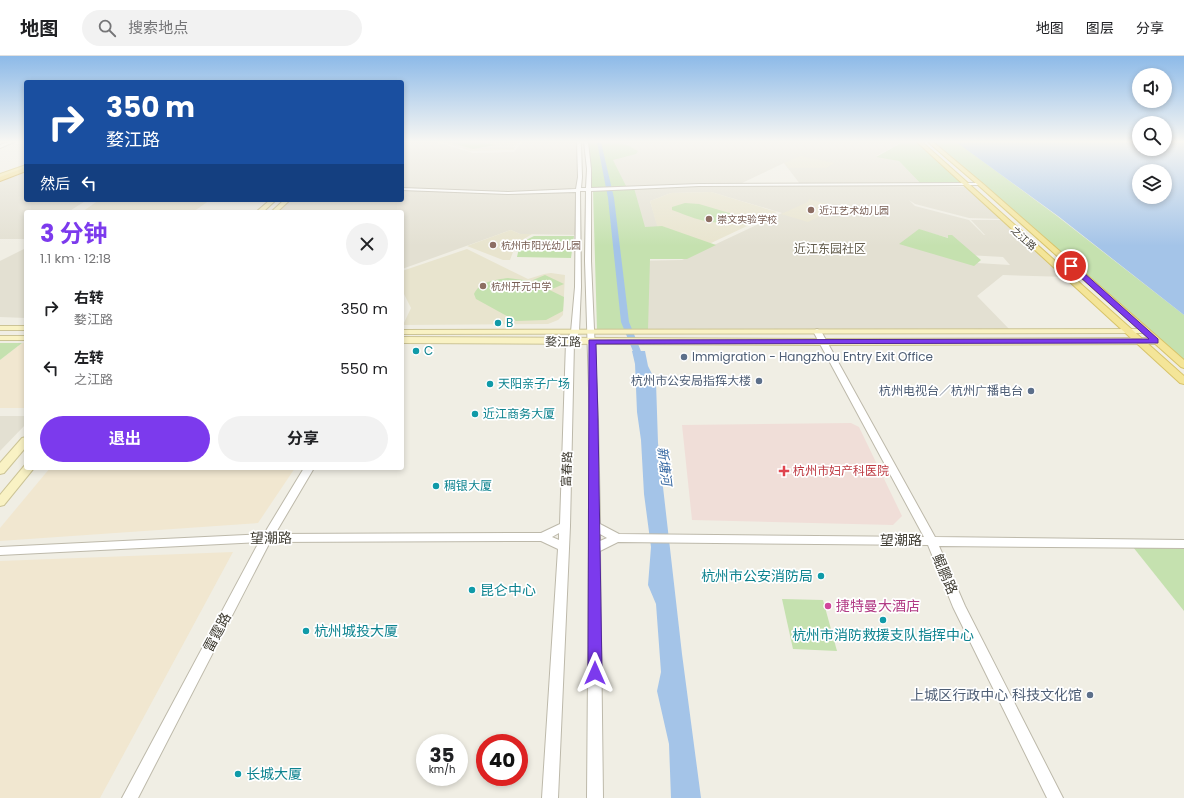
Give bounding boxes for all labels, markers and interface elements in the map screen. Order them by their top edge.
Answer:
search box [82,10,362,46]
text: 地图 [20,15,58,42]
icon: search [96,17,118,39]
text: 搜索地点 [128,17,188,38]
text: 地图 [1036,18,1064,38]
text: 图层 [1086,18,1114,38]
text: 分享 [1136,18,1164,38]
map controls [1132,68,1172,204]
button: sound [1132,68,1172,108]
text: 350 m [106,88,195,127]
icon: right [40,96,92,148]
button: search [1132,116,1172,156]
text: 婺江路 [106,127,160,152]
button: layers [1132,164,1172,204]
icon: left [78,172,100,194]
text: 然后 [40,173,70,194]
place label: 近江艺术幼儿园 [819,203,889,218]
marker: 近江艺术幼儿园 [806,205,816,215]
place label: 崇文实验学校 [717,212,777,227]
marker: 崇文实验学校 [704,214,714,224]
text: 3 分钟 [40,217,108,250]
button: close [346,223,388,265]
street label: 之江路 [1007,223,1040,254]
place label: 杭州市阳光幼儿园 [501,238,581,253]
marker: 杭州市阳光幼儿园 [488,240,498,250]
district label: 近江东园社区 [794,240,866,257]
text: 1.1 km · 12:18 [40,249,111,268]
pin [1054,249,1088,283]
icon: arrive [1060,255,1082,277]
place label: 杭州开元中学 [491,279,551,294]
marker: 杭州开元中学 [478,281,488,291]
text: 右转 [74,287,104,308]
icon: right [40,297,62,319]
text: 350 m [341,298,388,319]
text: 婺江路 [74,310,113,329]
place label: B [506,314,513,331]
marker: B [493,318,503,328]
street label: 婺江路 [545,333,581,350]
place label: C [424,342,433,359]
marker: C [411,346,421,356]
text: 左转 [74,347,104,368]
place label: Immigration - Hangzhou Entry Exit Office [692,348,933,365]
marker: Immigration - Hangzhou Entry Exit Office [679,352,689,362]
icon: left [40,357,62,379]
text: 550 m [340,358,388,379]
text: 之江路 [74,370,113,389]
place label: 杭州市公安局指挥大楼 [631,372,751,389]
place label: 天阳亲子广场 [498,375,570,392]
marker: 杭州市公安局指挥大楼 [754,376,764,386]
marker: 天阳亲子广场 [485,379,495,389]
place label: 杭州电视台／杭州广播电台 [879,382,1023,399]
marker: 杭州电视台／杭州广播电台 [1026,386,1036,396]
place label: 近江商务大厦 [483,405,555,422]
marker: 近江商务大厦 [470,409,480,419]
button: 退出 [40,416,210,462]
button: 分享 [218,416,388,462]
water label: 新塘河 [653,446,677,490]
street label: 富春路 [557,451,576,487]
place label: 杭州市妇产科医院 [793,462,889,479]
marker: 杭州市妇产科医院 [778,465,790,477]
place label: 稠银大厦 [444,477,492,494]
marker: 稠银大厦 [431,481,441,491]
street label: 望潮路 [250,528,292,548]
street label: 望潮路 [880,530,922,550]
street label: 鲲鹏路 [928,551,962,597]
place label: 杭州市公安消防局 [701,566,813,586]
marker: 杭州市公安消防局 [816,571,826,581]
place label: 昆仑中心 [480,580,536,600]
marker: 昆仑中心 [467,585,477,595]
place label: 捷特曼大酒店 [836,596,920,616]
marker: 捷特曼大酒店 [823,601,833,611]
street label: 雷霆路 [198,609,236,655]
marker: 杭州市消防救援支队指挥中心 [878,615,888,625]
place label: 杭州城投大厦 [314,621,398,641]
place label: 杭州市消防救援支队指挥中心 [792,625,974,645]
marker: 杭州城投大厦 [301,626,311,636]
position arrow [574,652,616,694]
place label: 上城区行政中心 科技文化馆 [910,685,1082,705]
marker: 上城区行政中心 科技文化馆 [1085,690,1095,700]
speed limit sign: 40 [476,734,528,786]
text: 35 [429,741,455,769]
text: km/h [429,762,455,777]
place label: 长城大厦 [246,764,302,784]
marker: 长城大厦 [233,769,243,779]

